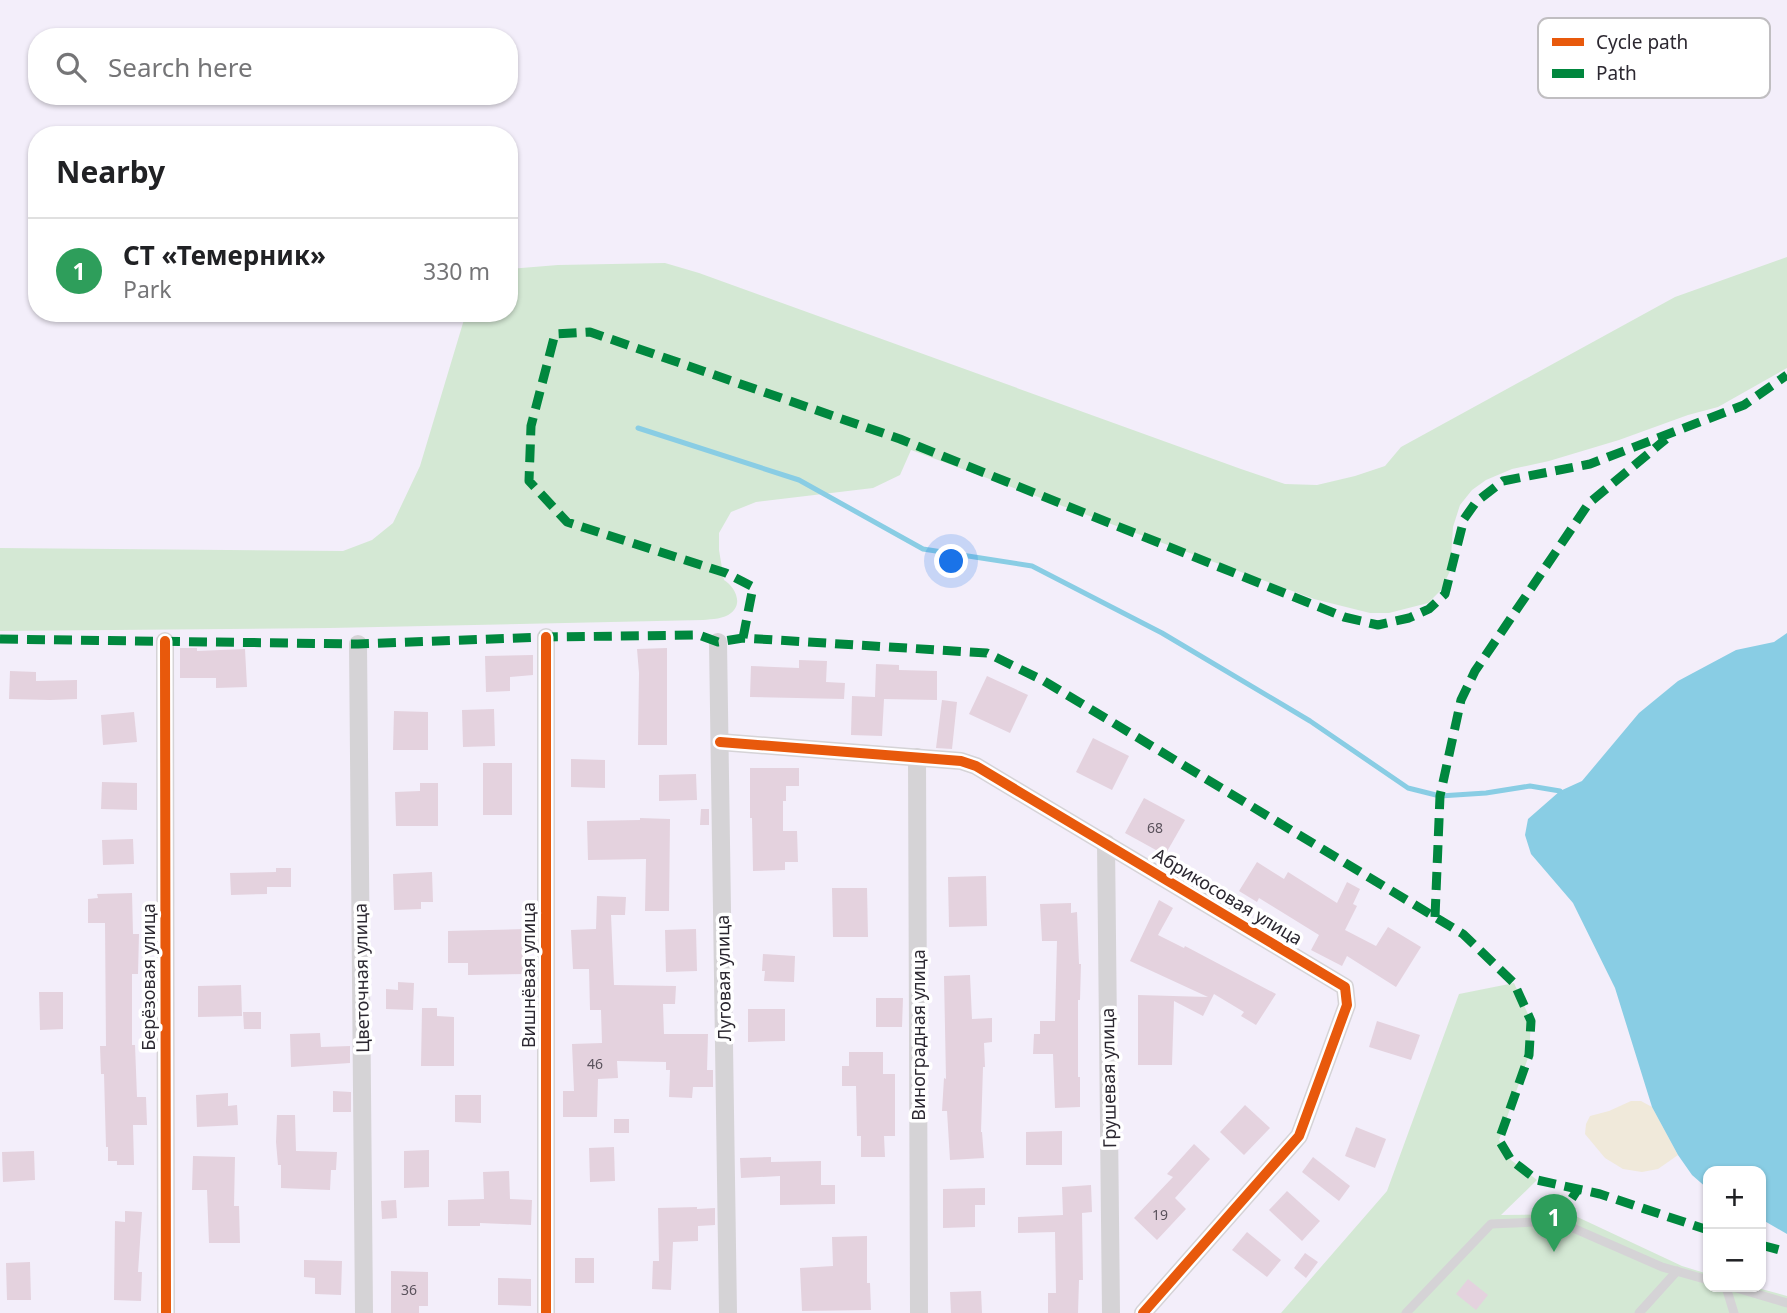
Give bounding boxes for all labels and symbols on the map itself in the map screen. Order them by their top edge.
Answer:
legend [1538,18,1770,98]
text: Cycle path [1596,29,1688,55]
text: Path [1596,60,1637,86]
your location [934,544,968,578]
house number: 68 [1147,818,1163,837]
street label: Абрикосовая улица [1149,842,1307,950]
street label: Вишнёвая улица [516,902,540,1048]
street label: Берёзовая улица [136,903,160,1051]
street label: Цветочная улица [348,903,374,1053]
street label: Луговая улица [710,915,736,1041]
street label: Виноградная улица [906,949,930,1121]
street label: Грушевая улица [1095,1008,1121,1148]
house number: 46 [587,1054,603,1073]
pin: 1 [1531,1194,1577,1252]
house number: 19 [1152,1205,1168,1224]
house number: 36 [401,1280,417,1299]

